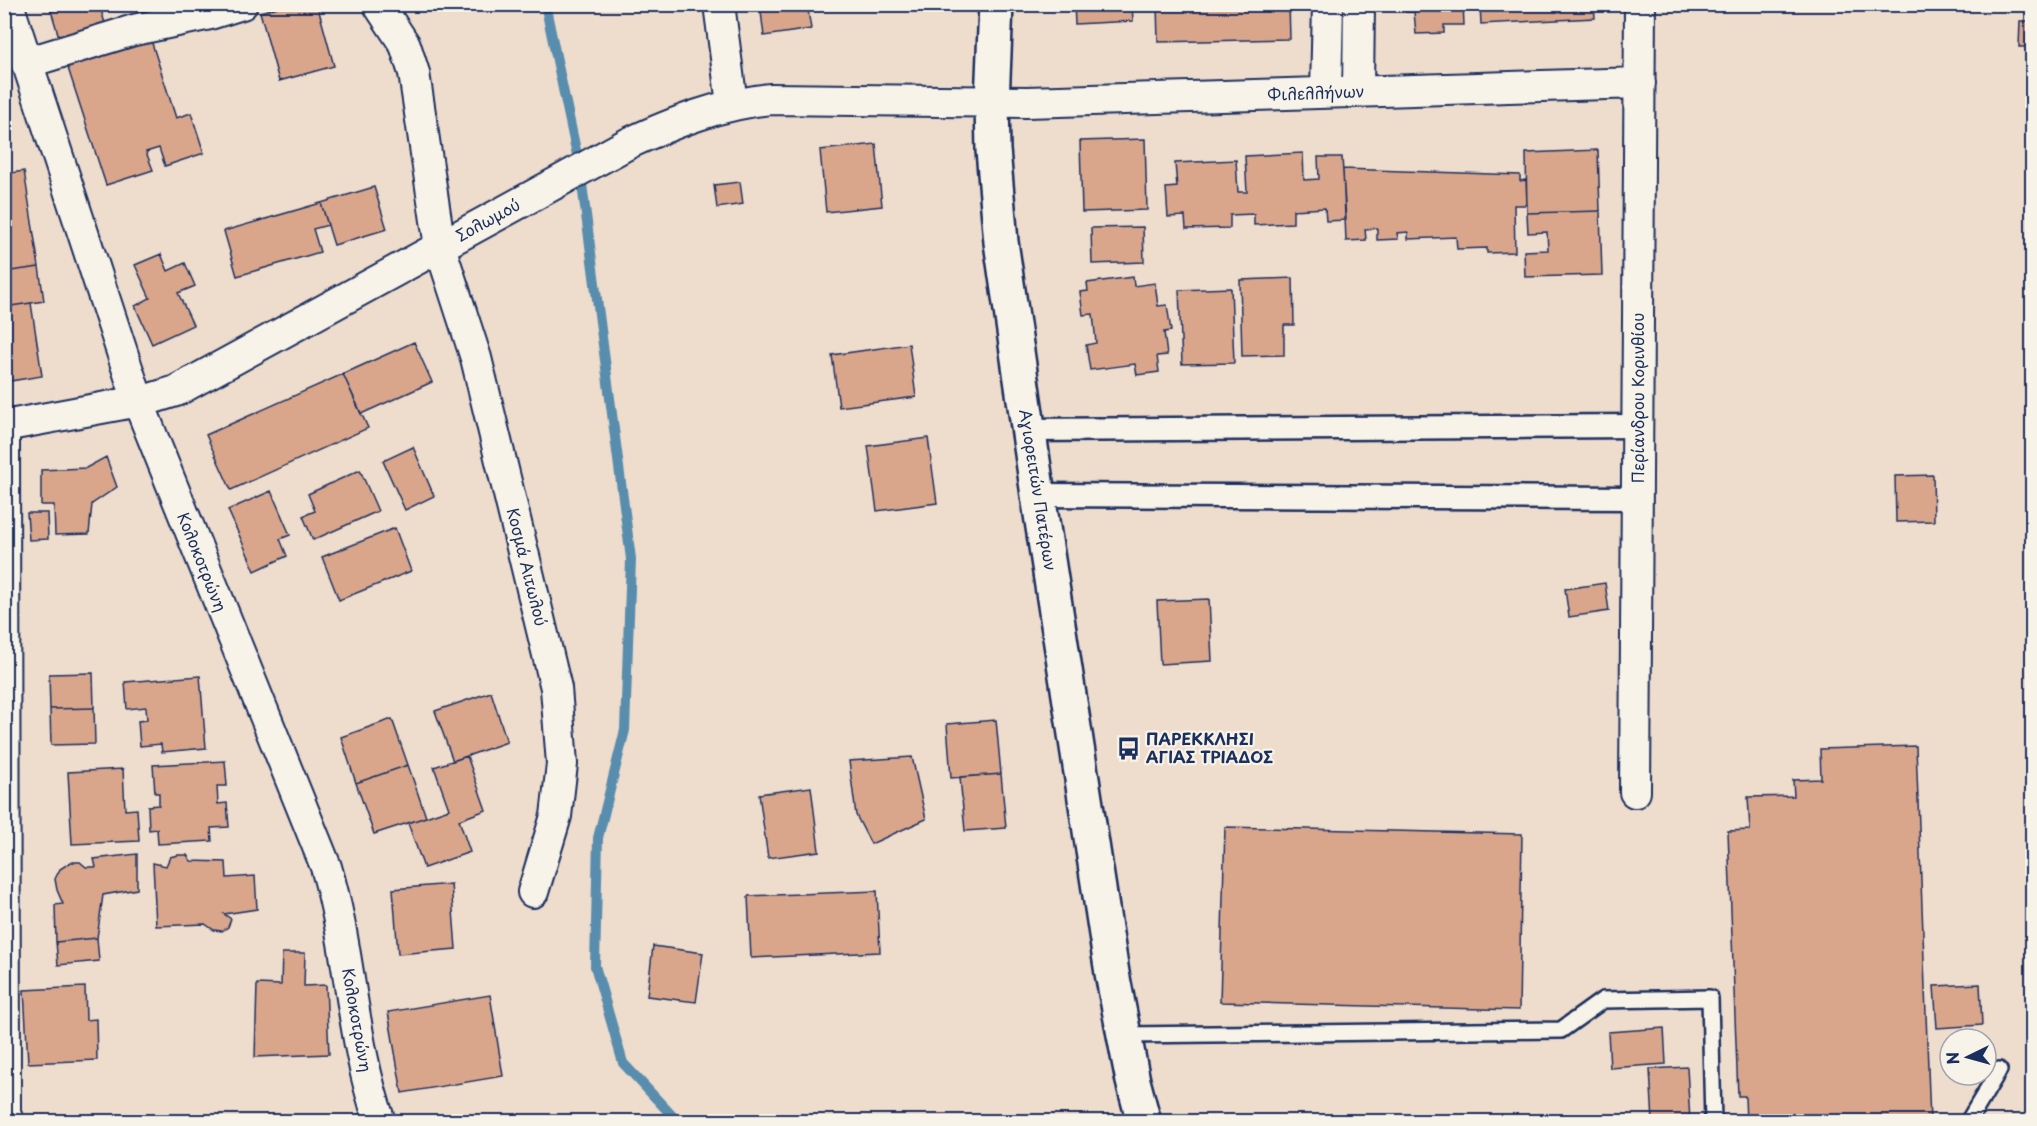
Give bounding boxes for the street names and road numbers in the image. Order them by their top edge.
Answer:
street label: Φιλελλήνων [1267,78,1365,106]
street label: Σολωμού [451,192,524,247]
street label: Περίανδρου Κορινθίου [1625,313,1649,483]
street label: Αγιορειτών Πατέρων [1014,407,1064,572]
street label: Κοσμά Αιτωλού [502,505,554,628]
street label: Κολοκοτρώνη [172,508,234,615]
street label: Κολοκοτρώνη [337,966,379,1074]

